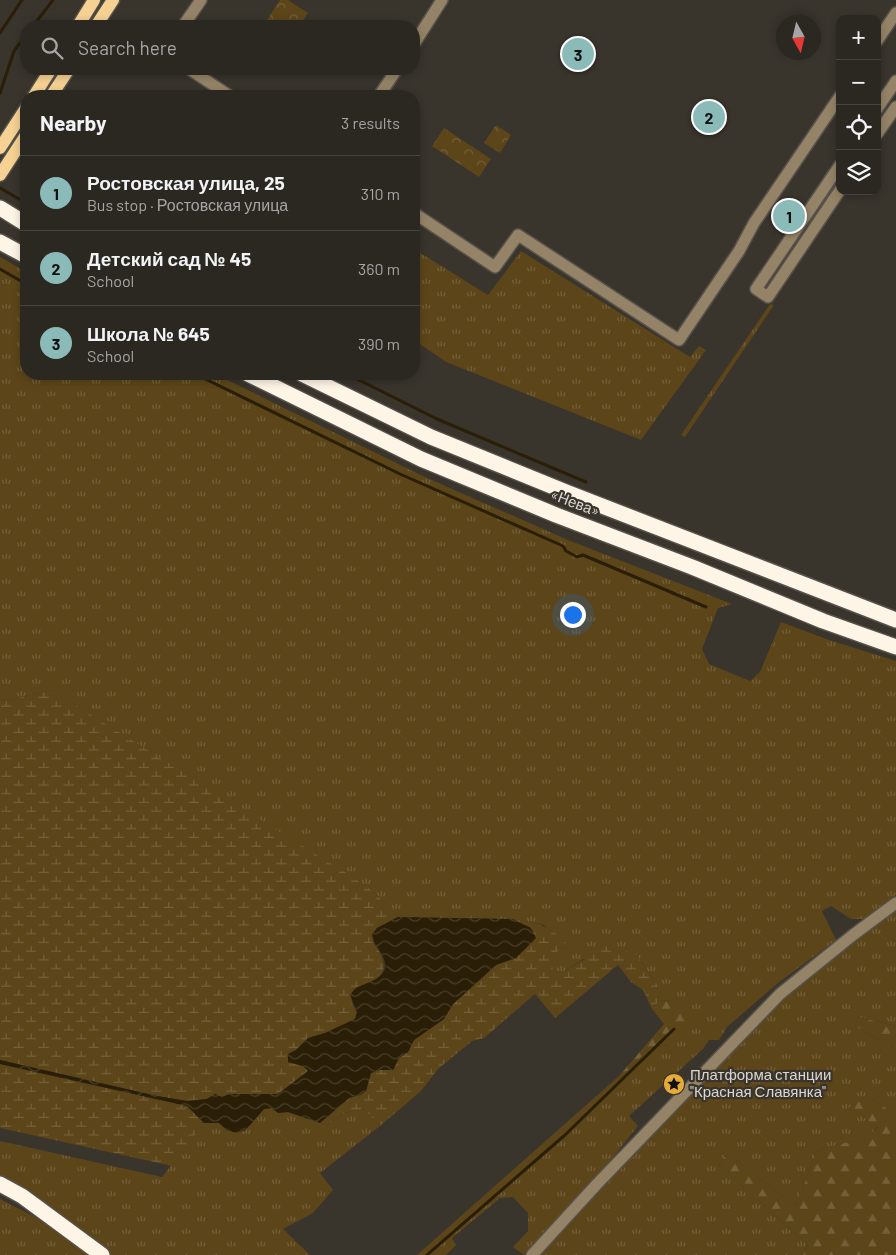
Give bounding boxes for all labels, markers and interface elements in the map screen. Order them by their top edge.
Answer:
north arrow [776,15,821,60]
map controls [836,15,881,195]
button: + [836,15,881,60]
search box [20,20,420,75]
icon: search [38,34,66,62]
pin: 3 [562,35,594,73]
text: Search here [78,36,177,59]
button: − [836,60,881,105]
pin: 2 [693,98,725,136]
button: locate [836,105,881,150]
text: Nearby [40,110,106,135]
text: 3 results [341,113,400,132]
button: layers [836,150,881,195]
text: Ростовская улица, 25 [87,171,285,194]
text: 1 [53,184,59,203]
text: 310 m [361,184,400,203]
text: Bus stop · Ростовская улица [87,195,288,214]
pin: 1 [773,197,805,235]
text: Детский сад № 45 [87,247,251,270]
text: 2 [52,259,60,278]
text: 360 m [358,259,400,278]
text: School [87,271,134,290]
text: Школа № 645 [87,322,210,345]
text: 3 [52,334,60,353]
text: 390 m [358,334,400,353]
text: School [87,346,134,365]
street label: «Нева» [548,484,603,520]
your location [560,602,586,628]
place label: Платформа станции "Красная Славянка" [690,1065,831,1100]
place icon: Платформа станции "Красная Славянка" [662,1072,686,1096]

